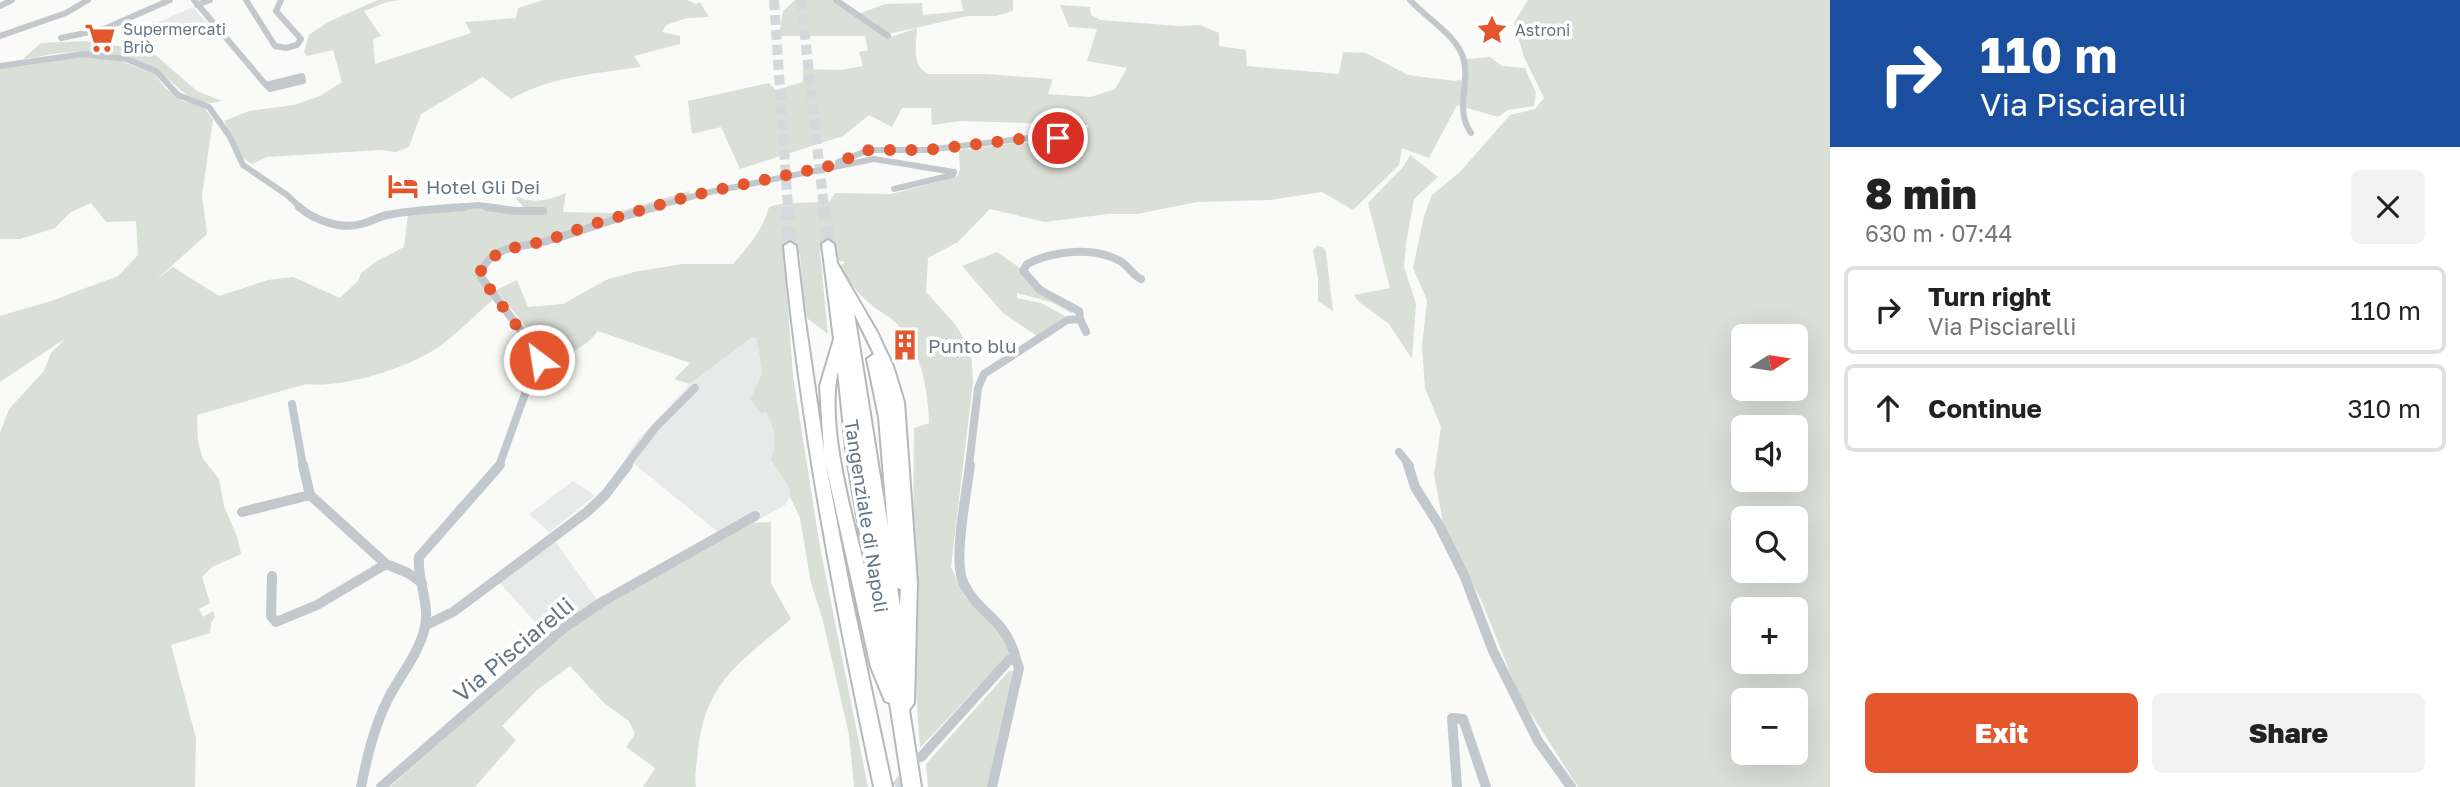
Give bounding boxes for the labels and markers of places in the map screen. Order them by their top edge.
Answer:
place icon: Astroni [1475,13,1509,47]
place label: Supermercati Briò [123,19,226,57]
place label: Astroni [1515,20,1570,40]
supermarket icon: Supermercati Briò [83,21,117,55]
pin [1028,108,1088,168]
hotel icon: Hotel Gli Dei [386,169,420,203]
place label: Hotel Gli Dei [426,175,540,198]
building icon: Punto blu [888,328,922,362]
place label: Punto blu [928,334,1016,357]

